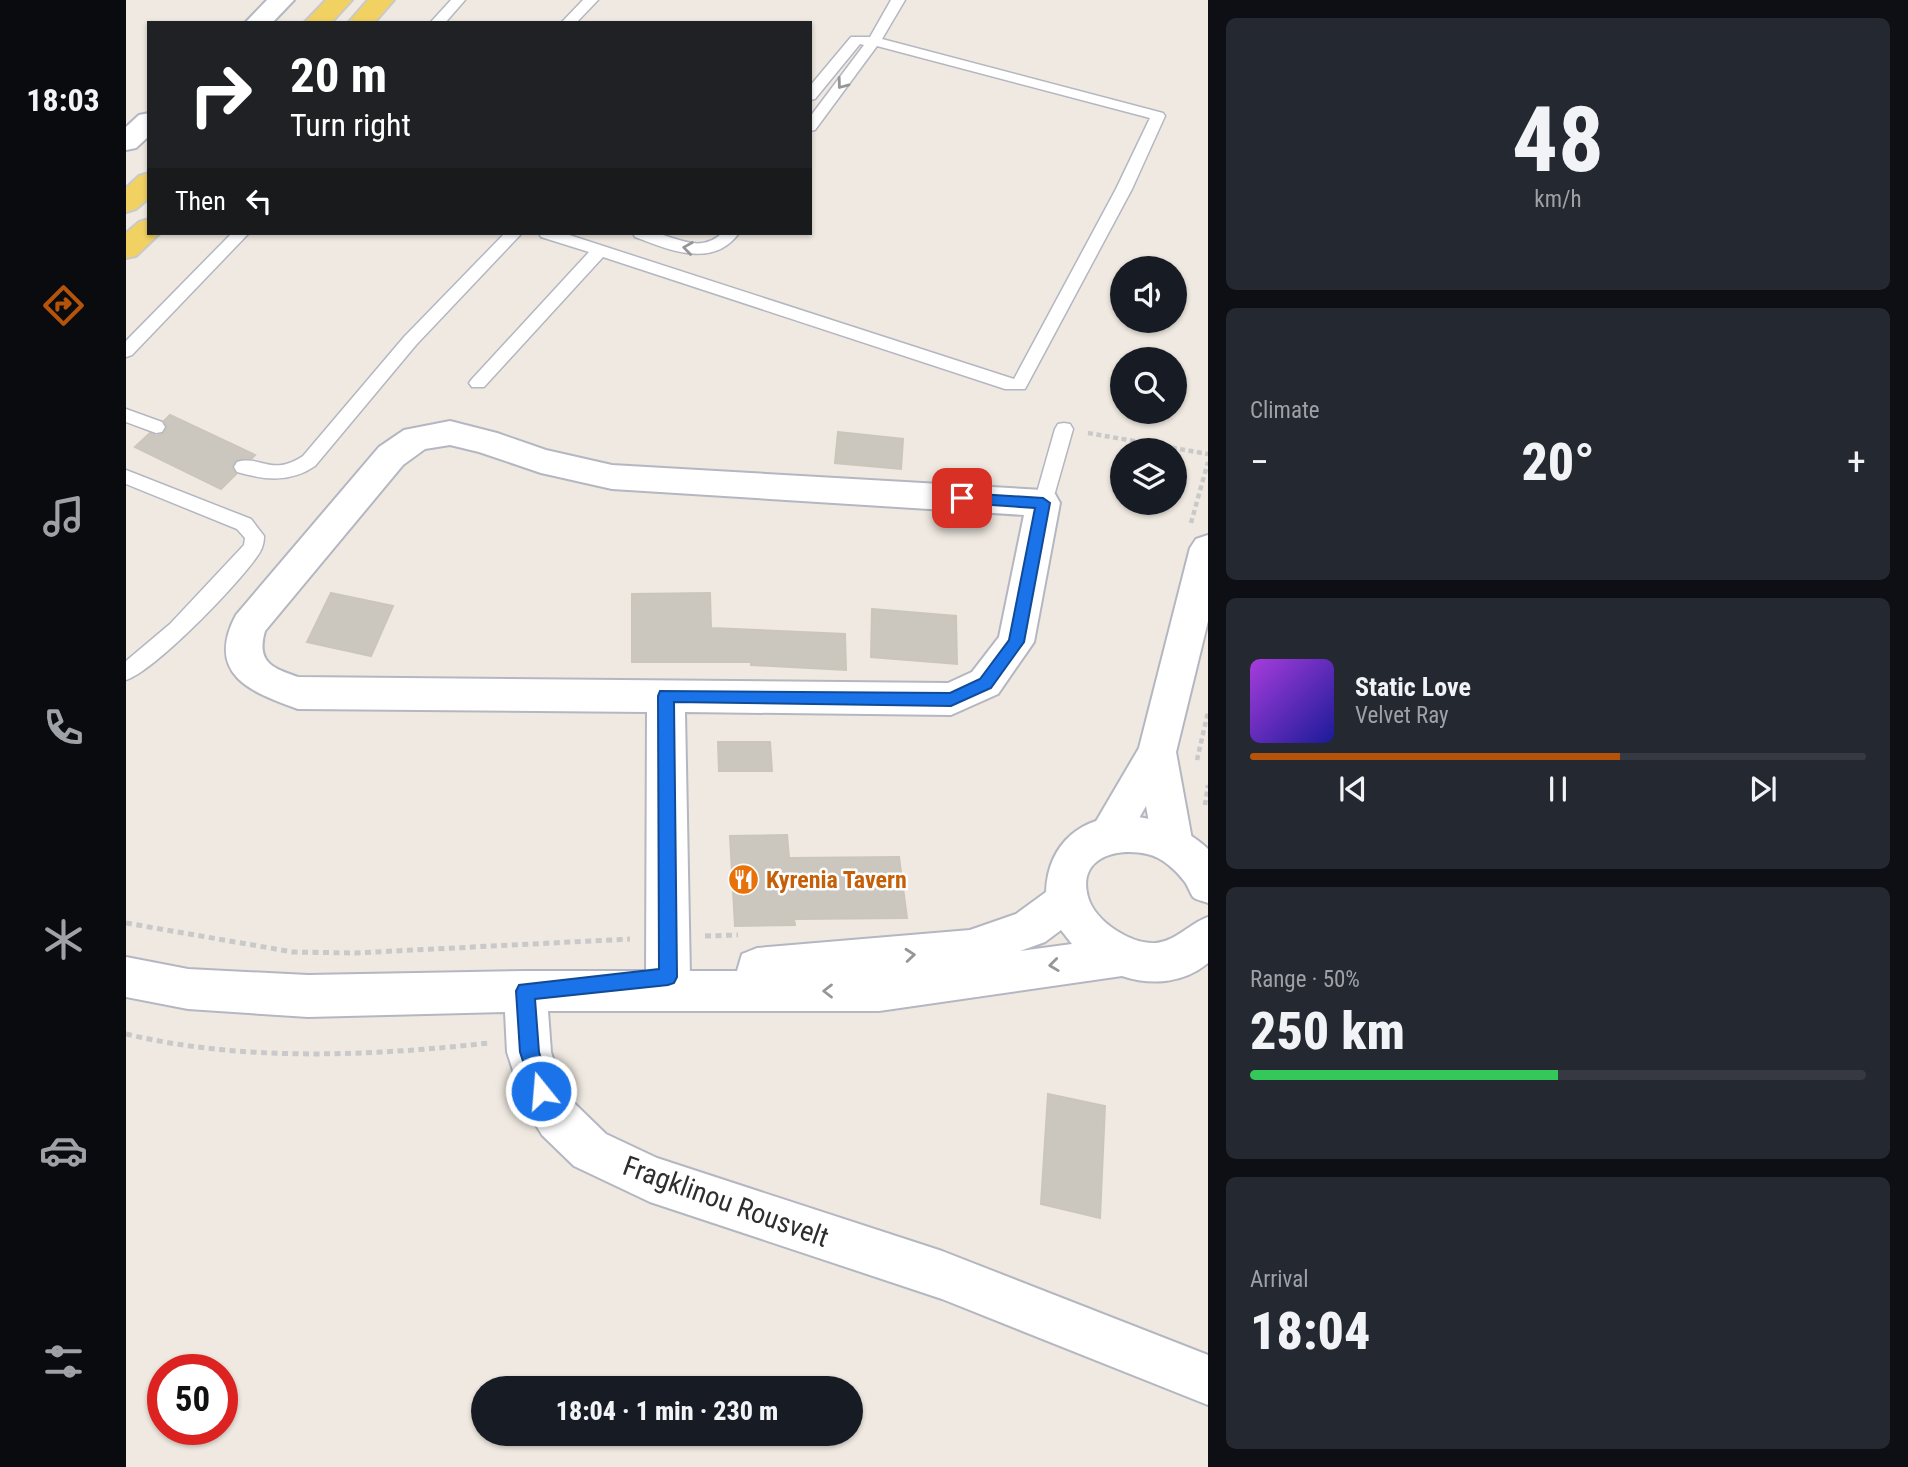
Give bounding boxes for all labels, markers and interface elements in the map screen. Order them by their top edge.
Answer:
text: 20 m [290,47,387,104]
icon: right [175,49,266,140]
one-way arrow [838,76,850,89]
text: 18:03 [26,81,100,119]
text: 48 [1512,87,1604,193]
text: Turn right [290,106,411,144]
icon: left [240,182,278,220]
text: Then [175,186,226,216]
text: km/h [1534,186,1582,213]
one-way arrow [682,240,694,255]
map controls [1110,256,1187,515]
button: sound [1110,256,1187,333]
icon: directions [39,281,88,330]
button: search [1110,347,1187,424]
text: Climate [1250,397,1320,424]
text: 20° [1521,432,1595,493]
button: layers [1110,438,1187,515]
text: − [1250,440,1269,484]
text: + [1847,440,1866,484]
pin [932,468,992,528]
icon: arrive [943,479,981,517]
icon: music [39,492,88,541]
text: Static Love [1355,672,1471,702]
text: Velvet Ray [1355,702,1449,729]
icon: phone [39,703,88,752]
icon: previous [1334,770,1372,808]
icon: pause [1539,770,1577,808]
icon: next [1744,770,1782,808]
restaurant icon: Kyrenia Tavern [726,863,760,897]
place label: Kyrenia Tavern [766,866,907,894]
icon: climate [39,915,88,964]
one-way arrow [905,948,916,963]
one-way arrow [1048,958,1060,973]
text: Range · 50% [1250,966,1360,993]
one-way arrow [822,983,833,999]
text: 250 km [1250,1001,1405,1062]
position arrow [504,1054,578,1128]
icon: car [39,1126,88,1175]
street label: Fragklinou Rousvelt [619,1149,833,1254]
text: Arrival [1250,1266,1309,1293]
text: 18:04 [1250,1301,1370,1362]
icon: filters [39,1337,88,1386]
speed limit sign: 50 [147,1354,238,1445]
text: 18:04 · 1 min · 230 m [556,1396,778,1426]

